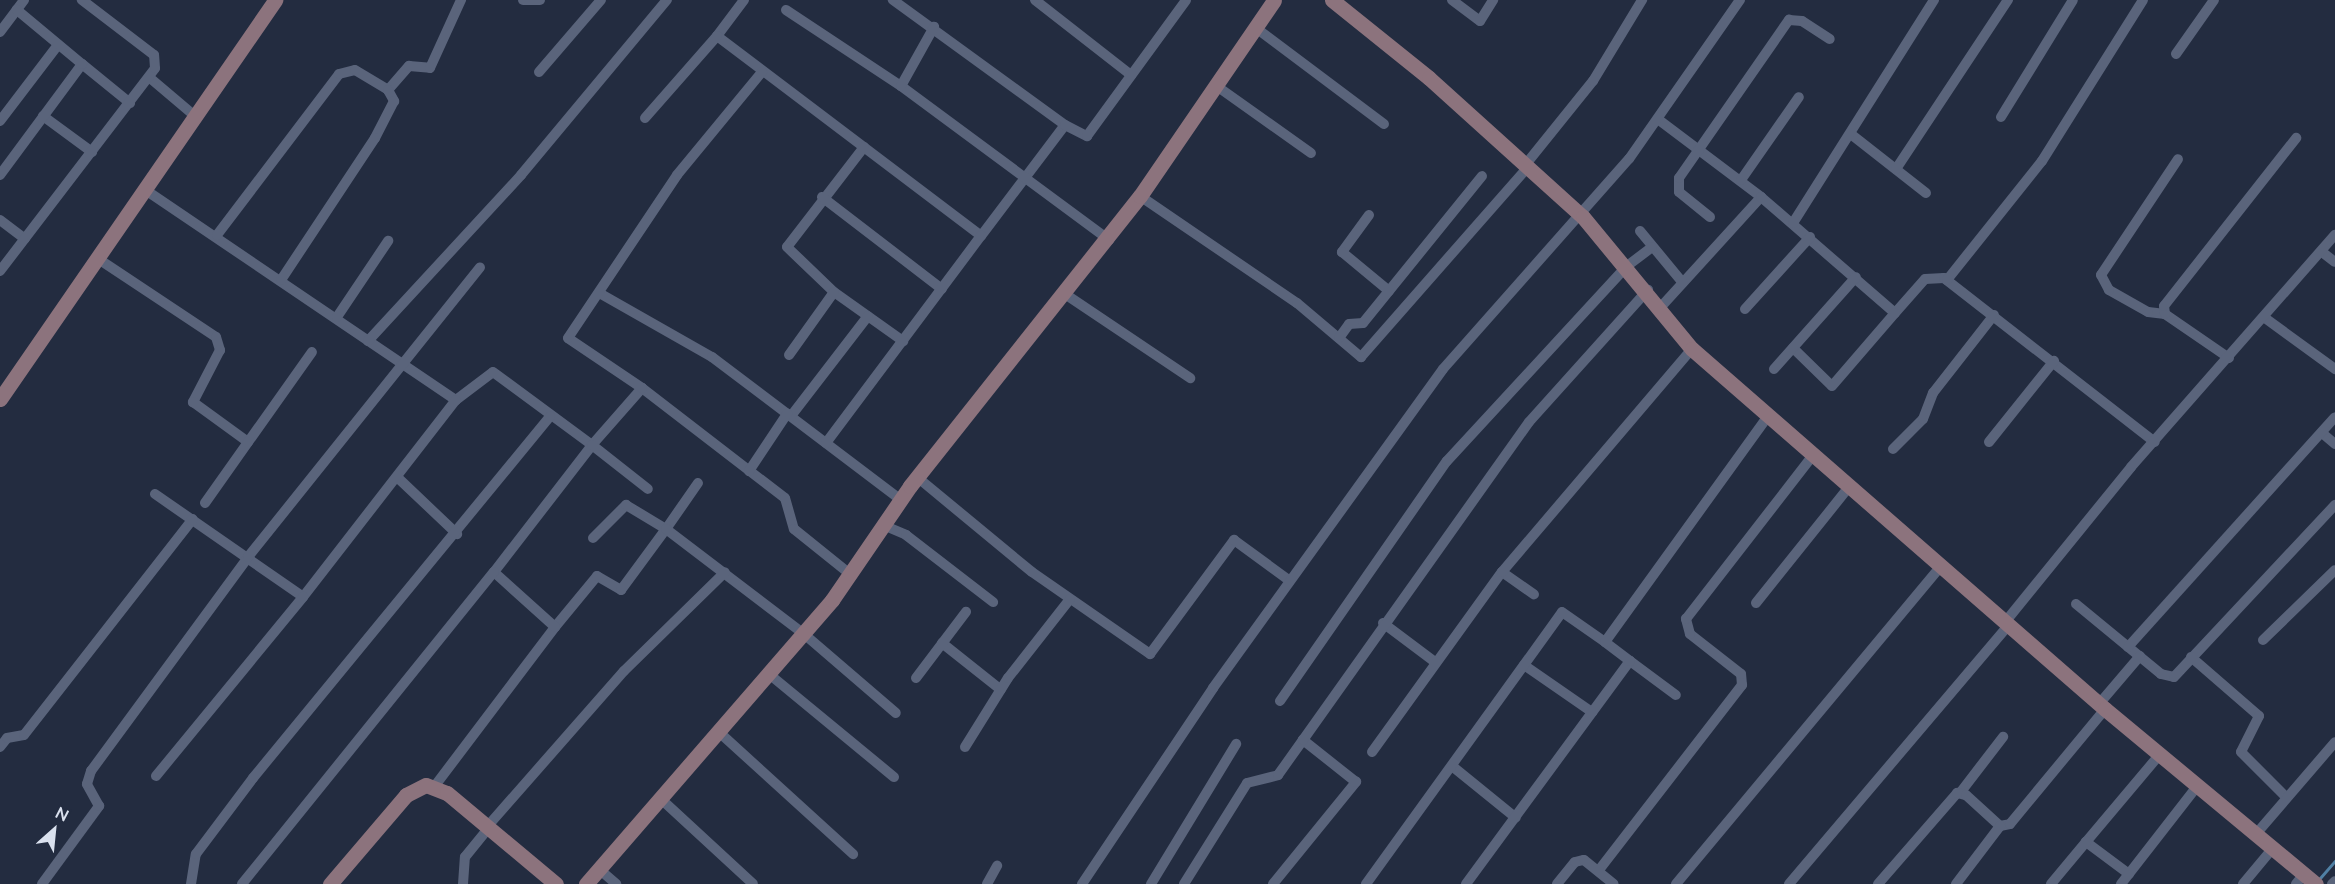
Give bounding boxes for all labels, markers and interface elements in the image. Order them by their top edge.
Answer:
north arrow [24,800,84,860]
text: N [53,802,72,825]

